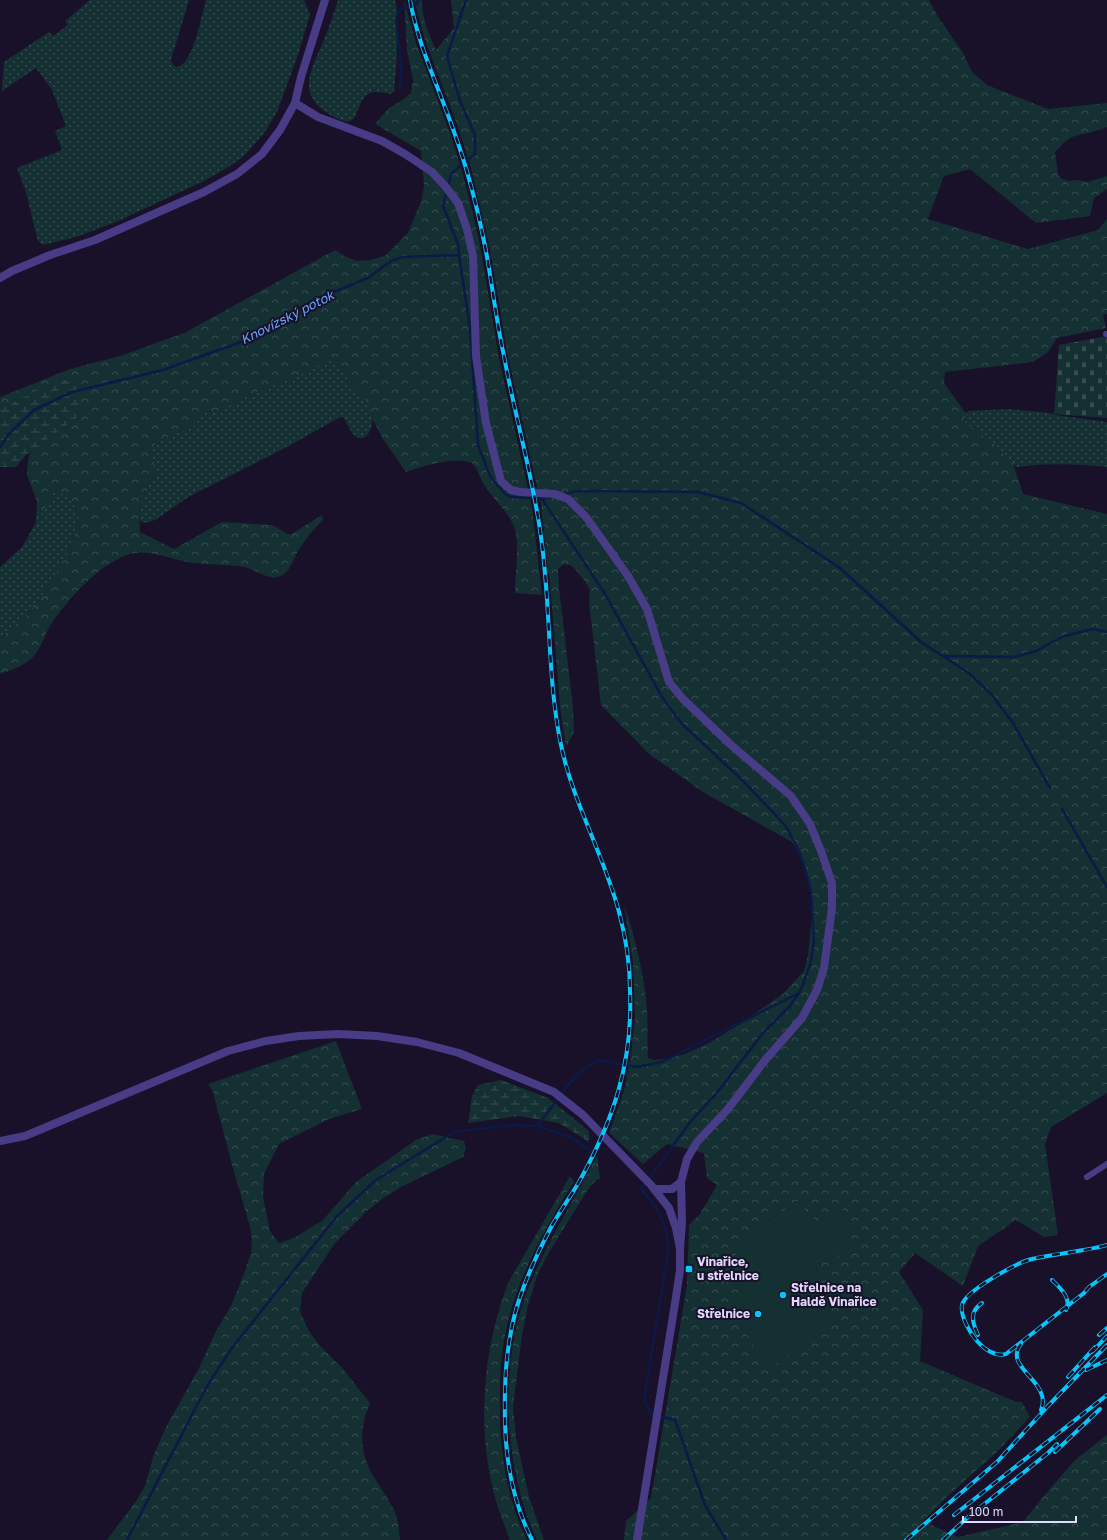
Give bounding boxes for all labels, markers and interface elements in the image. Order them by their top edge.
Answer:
water label: Knovízský potok [238,286,338,347]
place label: Vinařice, u střelnice [697,1254,759,1283]
marker: Vinařice, u střelnice [684,1264,694,1274]
place label: Střelnice na Haldě Vinařice [791,1280,876,1309]
marker: Střelnice na Haldě Vinařice [778,1290,788,1300]
place label: Střelnice [697,1306,750,1321]
marker: Střelnice [753,1309,763,1319]
scale bar [963,1498,1076,1524]
text: 100 m [969,1504,1003,1519]

